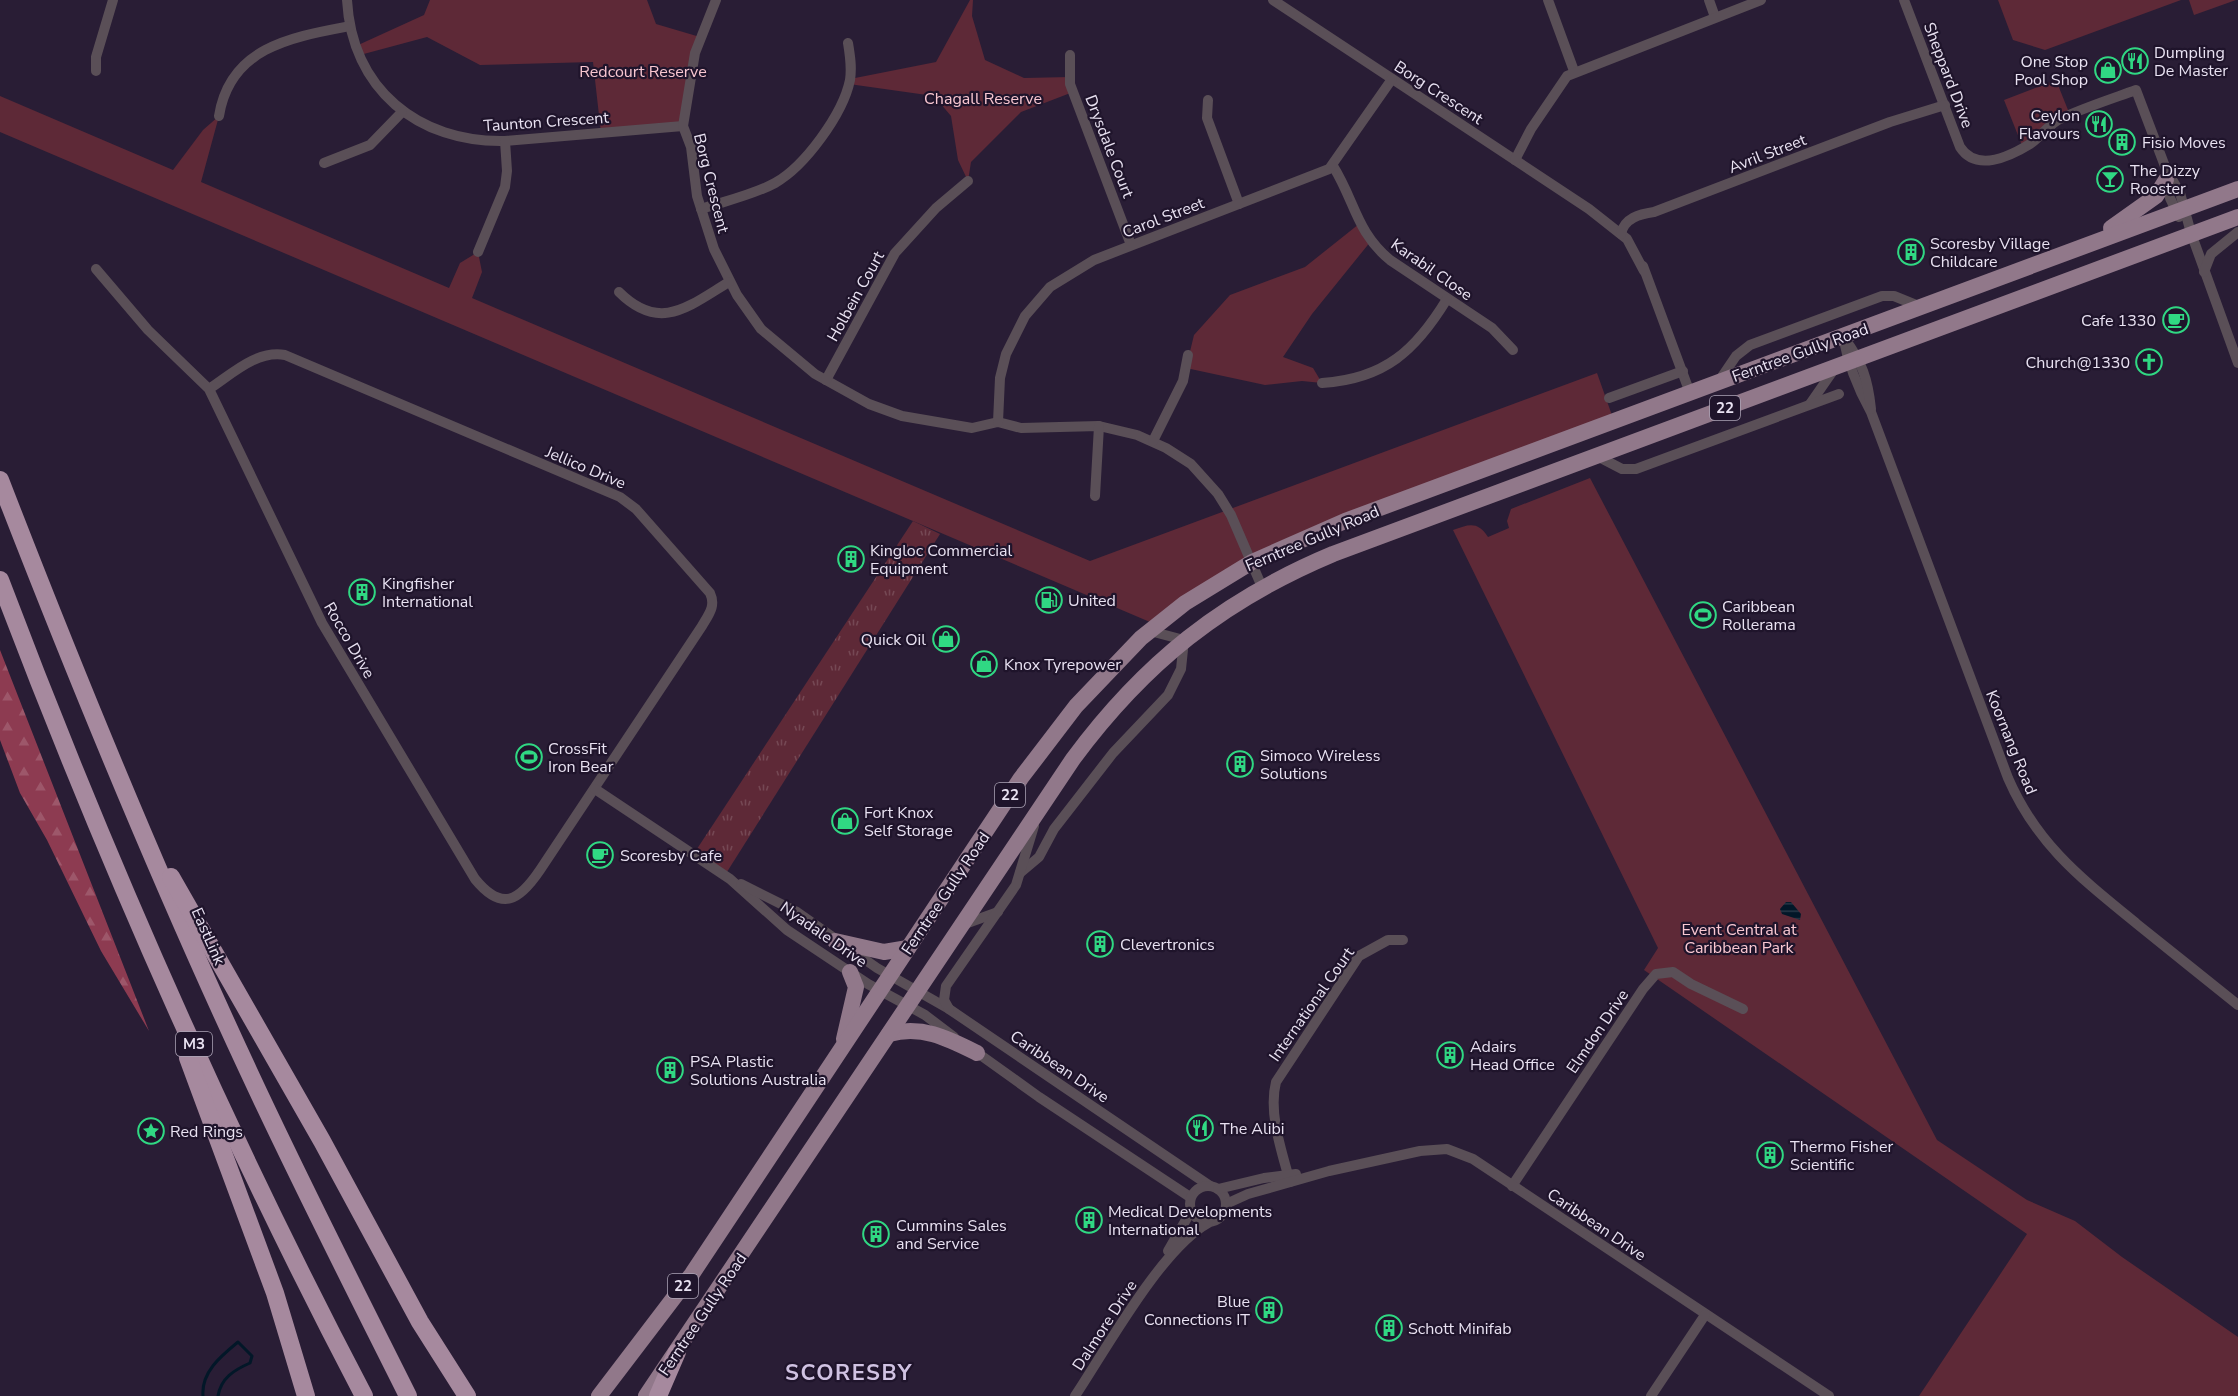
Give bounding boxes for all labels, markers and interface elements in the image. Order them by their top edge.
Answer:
street label: Sheppard Drive [1918,19,1978,131]
place label: Dumpling De Master [2154,42,2228,82]
restaurant icon: Dumpling De Master [2120,46,2150,76]
place label: One Stop Pool Shop [2014,51,2088,91]
shop icon: One Stop Pool Shop [2093,55,2123,85]
street label: Borg Crescent [1390,56,1487,130]
park label: Redcourt Reserve [579,61,707,83]
park label: Chagall Reserve [924,88,1042,110]
street label: Drysdale Court [1079,92,1139,201]
place label: Ceylon Flavours [2019,105,2080,145]
street label: Taunton Crescent [483,107,610,137]
restaurant icon: Ceylon Flavours [2084,109,2114,139]
building icon: Fisio Moves [2107,127,2137,157]
street label: Avril Street [1725,129,1810,179]
street label: Borg Crescent [688,131,734,236]
place label: Fisio Moves [2142,132,2226,154]
place label: The Dizzy Rooster [2130,160,2201,200]
bar icon: The Dizzy Rooster [2095,164,2125,194]
street label: Carol Street [1119,192,1208,244]
place label: Scoresby Village Childcare [1930,233,2050,273]
street label: Karabil Close [1386,234,1477,306]
building icon: Scoresby Village Childcare [1896,237,1926,267]
street label: Holbein Court [822,247,890,346]
cafe icon: Cafe 1330 [2161,305,2191,335]
place label: Cafe 1330 [2081,310,2156,332]
street label: Ferntree Gully Road [1729,318,1872,388]
church icon: Church@1330 [2134,347,2164,377]
place label: Church@1330 [2026,352,2130,374]
road number: 22 [1710,396,1740,420]
street label: Jellico Drive [541,441,629,495]
street label: Ferntree Gully Road [1242,501,1383,577]
place label: Kingloc Commercial Equipment [870,540,1012,580]
building icon: Kingloc Commercial Equipment [836,544,866,574]
place label: Kingfisher International [382,573,473,613]
building icon: Kingfisher International [347,577,377,607]
fuel station icon: United [1034,585,1064,615]
place label: United [1068,590,1116,612]
place label: Caribbean Rollerama [1722,596,1796,636]
street label: Rocco Drive [318,598,380,683]
sports icon: Caribbean Rollerama [1688,600,1718,630]
shop icon: Quick Oil [931,624,961,654]
place label: Quick Oil [861,629,926,651]
shop icon: Knox Tyrepower [969,649,999,679]
place label: Knox Tyrepower [1004,654,1121,676]
street label: Koornang Road [1980,687,2042,798]
place label: CrossFit Iron Bear [548,738,614,778]
sports icon: CrossFit Iron Bear [514,742,544,772]
place label: Simoco Wireless Solutions [1260,745,1380,785]
building icon: Simoco Wireless Solutions [1225,749,1255,779]
road number: 22 [995,783,1025,807]
place label: Fort Knox Self Storage [864,802,953,842]
shop icon: Fort Knox Self Storage [830,806,860,836]
street label: Ferntree Gully Road [897,828,995,959]
cafe icon: Scoresby Cafe [585,840,615,870]
place label: Scoresby Cafe [620,845,722,867]
street label: Nyadale Drive [776,897,871,973]
street label: EastLink [186,904,231,969]
park label: Event Central at Caribbean Park [1681,919,1797,959]
building icon: Clevertronics [1085,929,1115,959]
place label: Clevertronics [1120,934,1215,956]
street label: International Court [1264,943,1360,1066]
street label: Elmdon Drive [1562,985,1634,1078]
street label: Caribbean Drive [1006,1025,1113,1108]
road number: M3 [176,1032,212,1056]
place label: Adairs Head Office [1470,1036,1555,1076]
building icon: Adairs Head Office [1435,1040,1465,1070]
place label: PSA Plastic Solutions Australia [690,1051,826,1091]
building icon: PSA Plastic Solutions Australia [655,1055,685,1085]
restaurant icon: The Alibi [1185,1113,1215,1143]
place icon: Red Rings [136,1116,166,1146]
place label: The Alibi [1220,1118,1285,1140]
place label: Red Rings [170,1121,243,1143]
place label: Thermo Fisher Scientific [1790,1136,1893,1176]
building icon: Thermo Fisher Scientific [1755,1140,1785,1170]
street label: Caribbean Drive [1543,1183,1650,1266]
place label: Medical Developments International [1108,1201,1272,1241]
building icon: Medical Developments International [1074,1205,1104,1235]
place label: Cummins Sales and Service [896,1215,1007,1255]
building icon: Cummins Sales and Service [861,1219,891,1249]
street label: Ferntree Gully Road [654,1249,752,1380]
road number: 22 [668,1274,698,1298]
street label: Dalmore Drive [1067,1276,1142,1375]
place label: Blue Connections IT [1144,1291,1250,1331]
building icon: Blue Connections IT [1254,1295,1284,1325]
building icon: Schott Minifab [1374,1313,1404,1343]
place label: Schott Minifab [1408,1318,1512,1340]
district label: SCORESBY [785,1358,913,1388]

